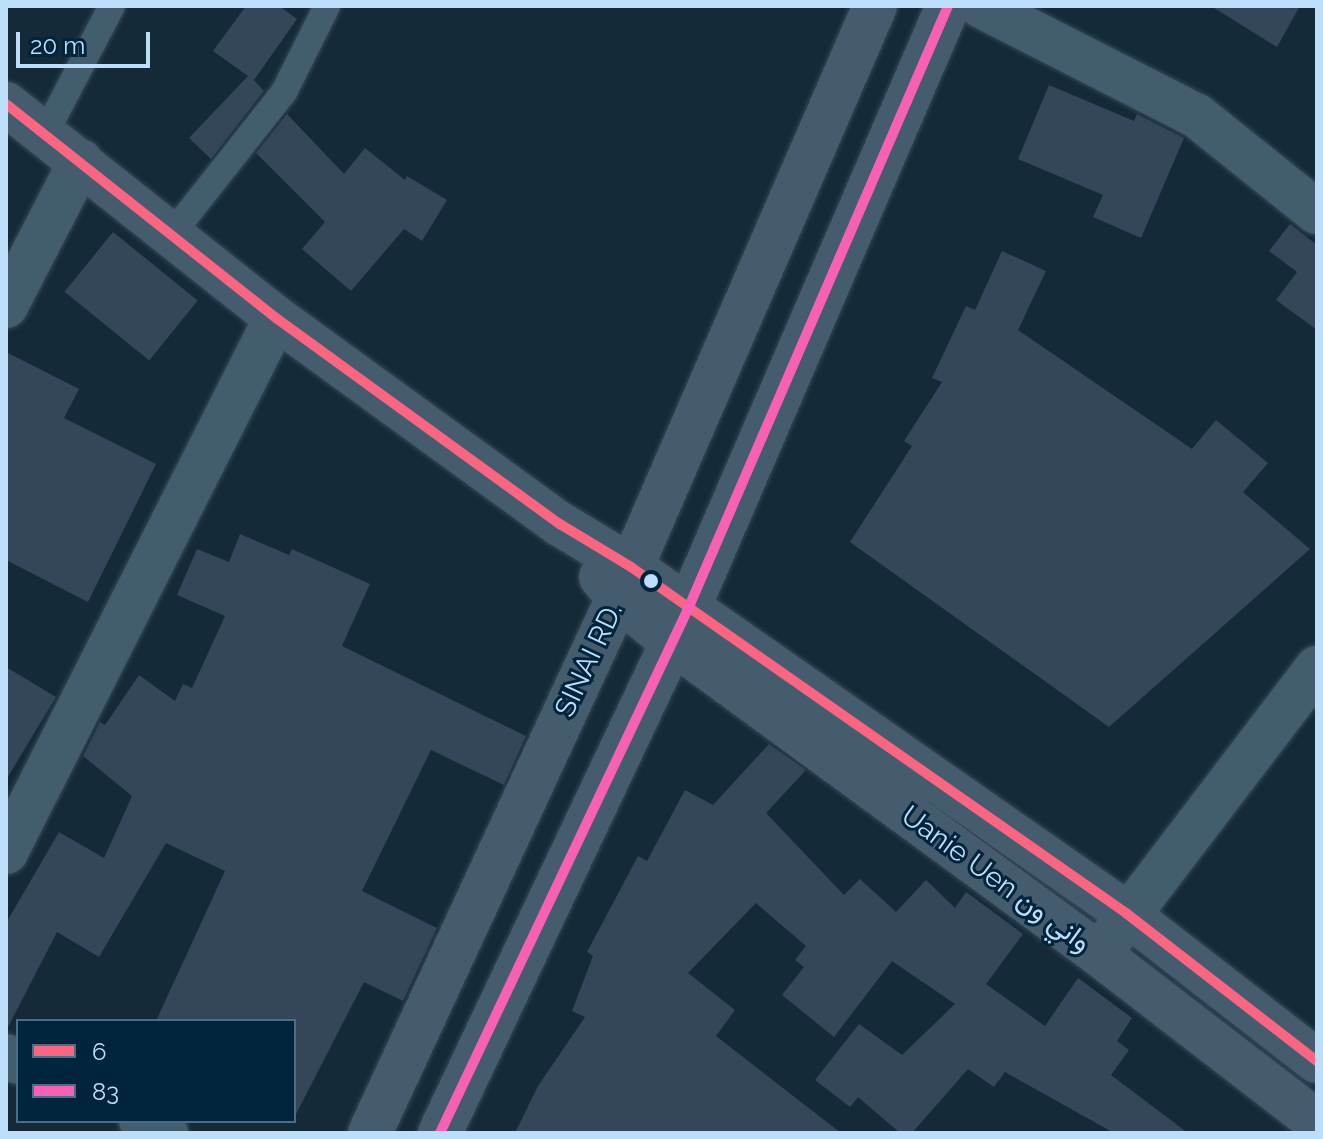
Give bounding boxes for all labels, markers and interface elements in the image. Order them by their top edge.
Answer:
scale bar [20,16,154,66]
text: 20 m [30,31,85,60]
unlabelled marker [643,573,659,589]
street label: SINAI RD. [548,598,630,722]
street label: Uanie Uen واني ون [895,799,1097,959]
legend [16,1019,296,1123]
text: 6 [92,1037,106,1066]
text: 83 [92,1077,119,1106]

